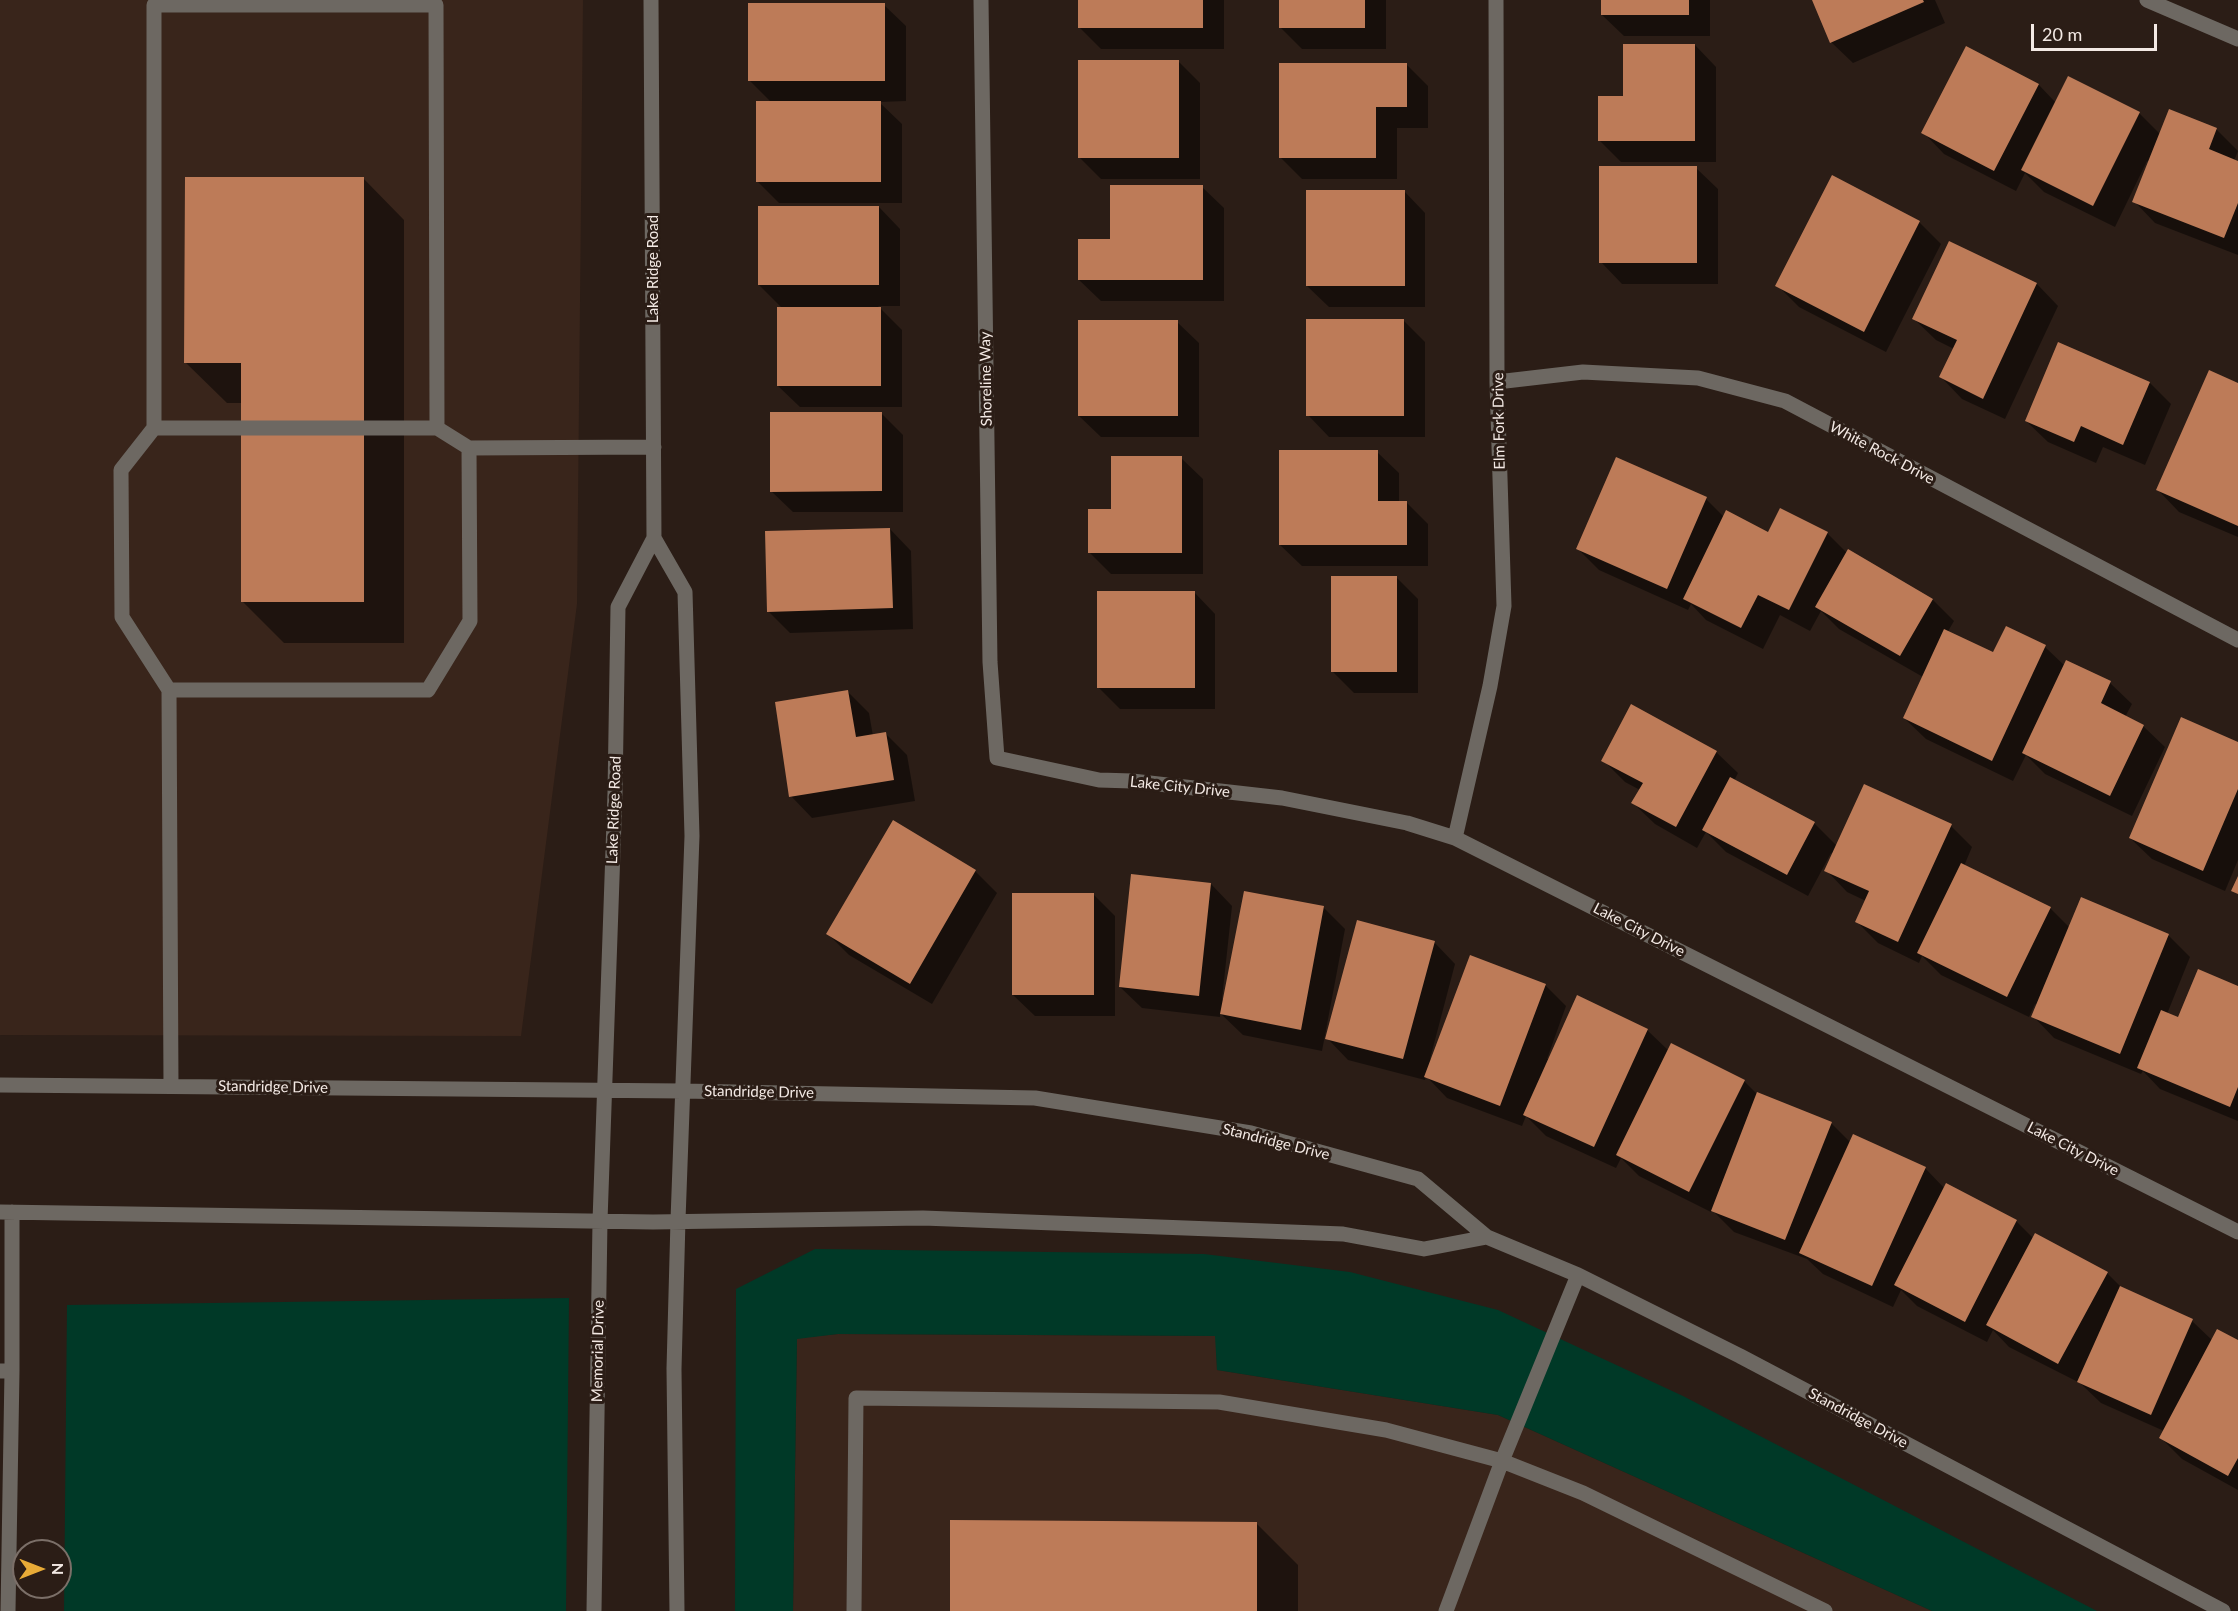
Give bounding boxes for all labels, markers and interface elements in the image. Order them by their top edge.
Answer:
scale bar [2034,12,2160,50]
text: 20 m [2042,23,2082,45]
street label: Lake Ridge Road [644,215,662,323]
street label: Shoreline Way [976,331,996,427]
street label: Elm Fork Drive [1489,372,1509,470]
street label: White Rock Drive [1826,418,1938,488]
street label: Lake Ridge Road [603,756,625,864]
street label: Lake City Drive [1129,773,1231,801]
street label: Lake City Drive [1590,899,1688,961]
street label: Standridge Drive [218,1077,328,1097]
street label: Standridge Drive [704,1082,814,1102]
street label: Lake City Drive [2024,1118,2122,1180]
street label: Standridge Drive [1220,1120,1332,1164]
street label: Memorial Drive [588,1300,608,1402]
street label: Standridge Drive [1805,1384,1911,1452]
north arrow [12,1539,72,1599]
text: N [49,1563,68,1575]

